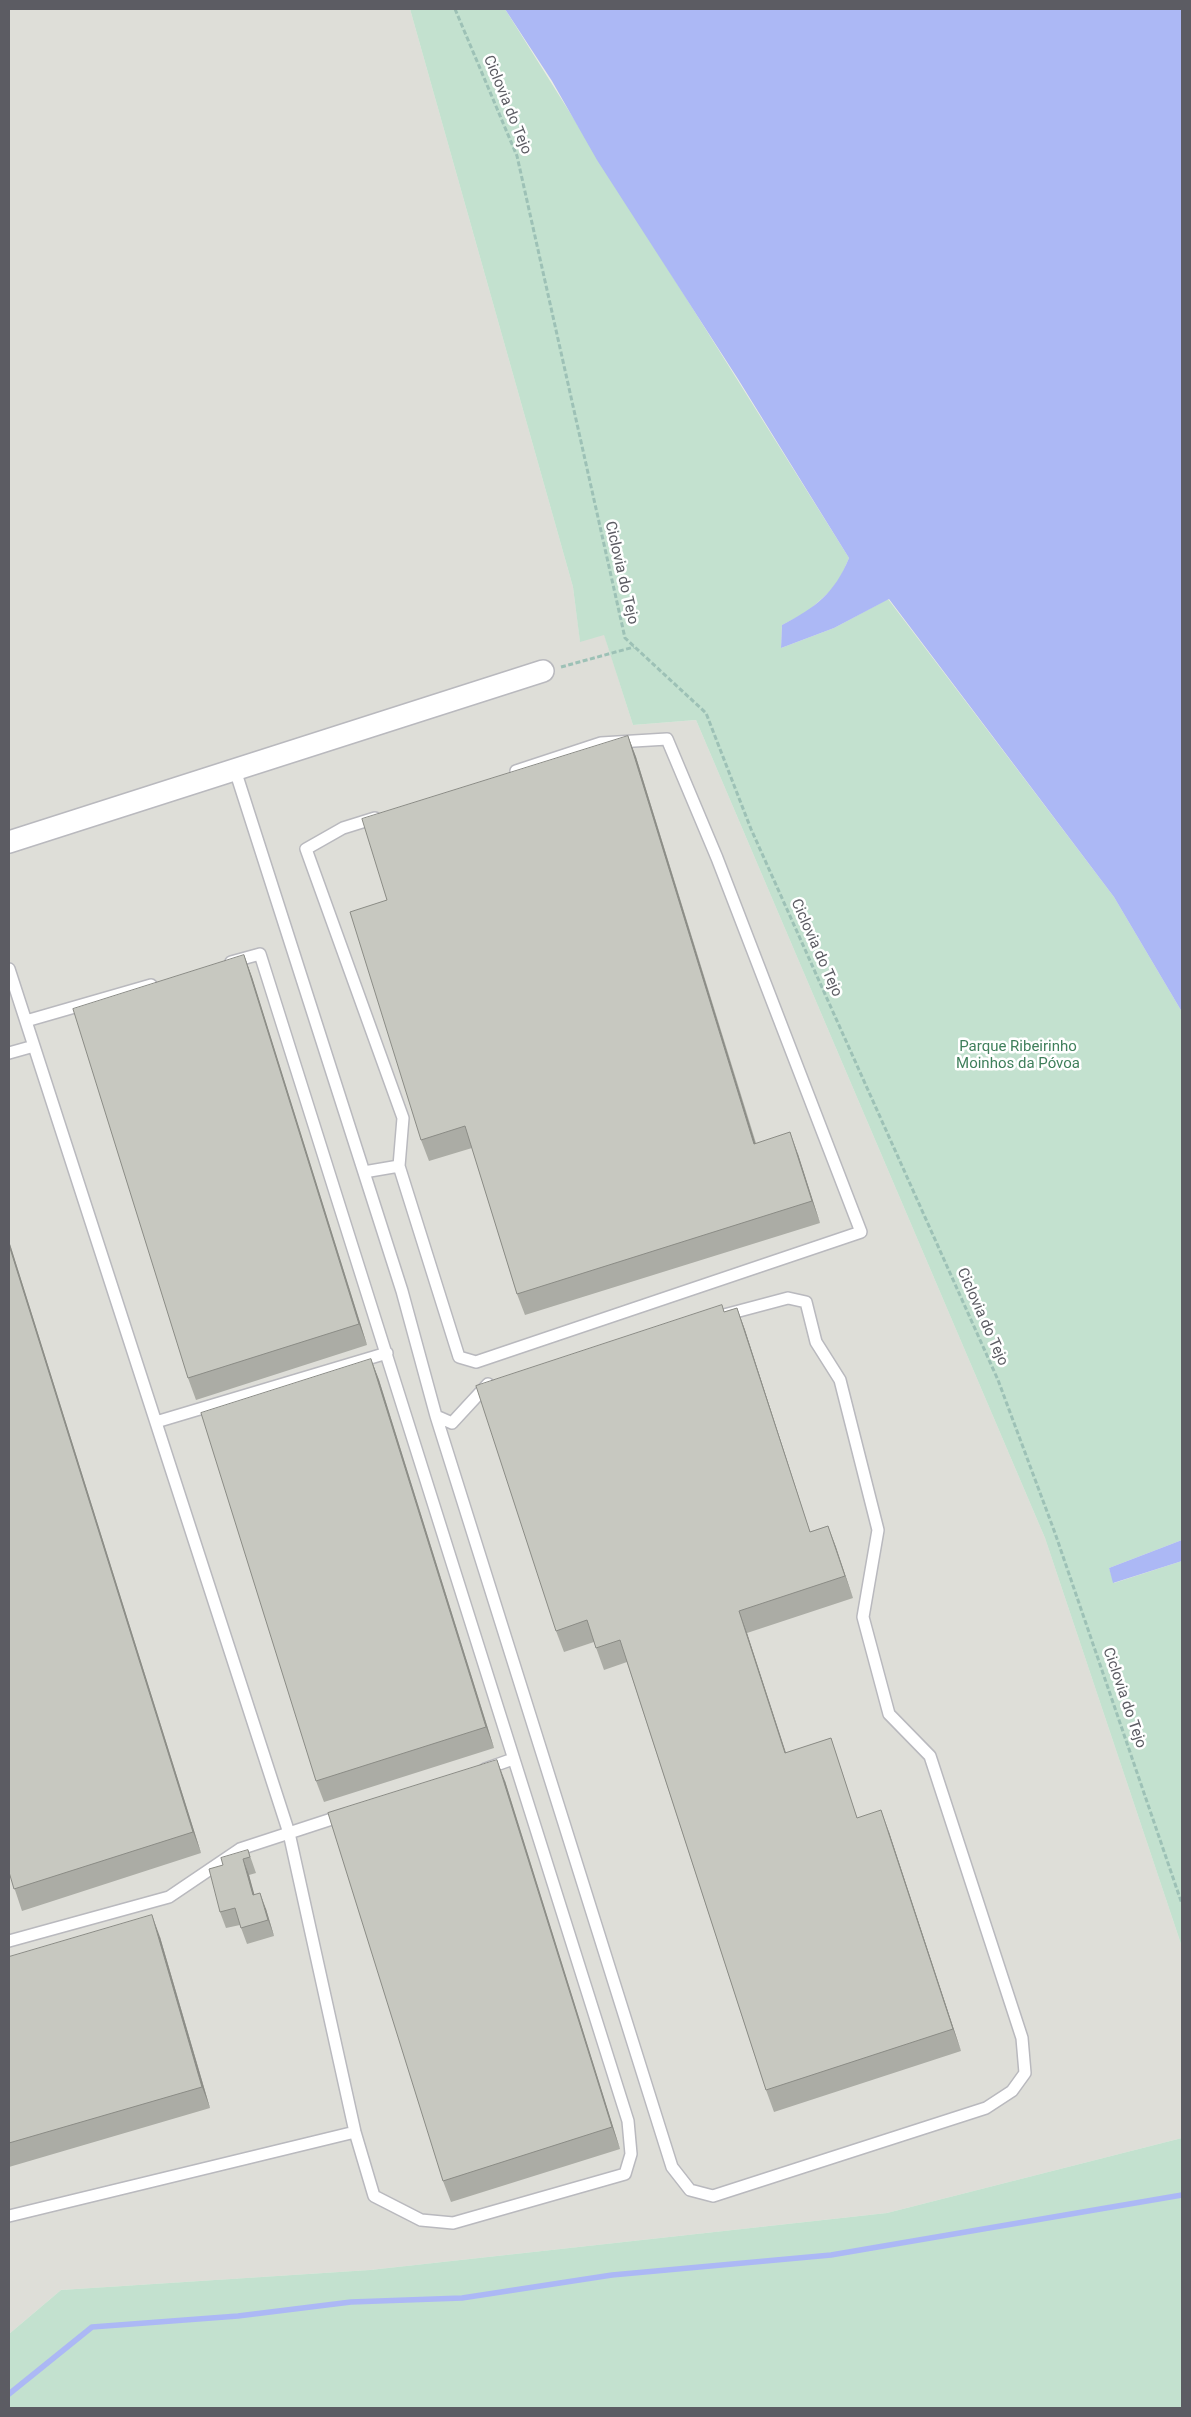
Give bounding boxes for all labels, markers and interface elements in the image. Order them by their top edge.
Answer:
street label: Ciclovia do Tejo [479,53,535,157]
street label: Ciclovia do Tejo [600,520,642,626]
street label: Ciclovia do Tejo [786,896,846,1000]
park label: Parque Ribeirinho Moinhos da Póvoa [956,1038,1080,1073]
street label: Ciclovia do Tejo [952,1265,1012,1369]
street label: Ciclovia do Tejo [1098,1645,1150,1751]

